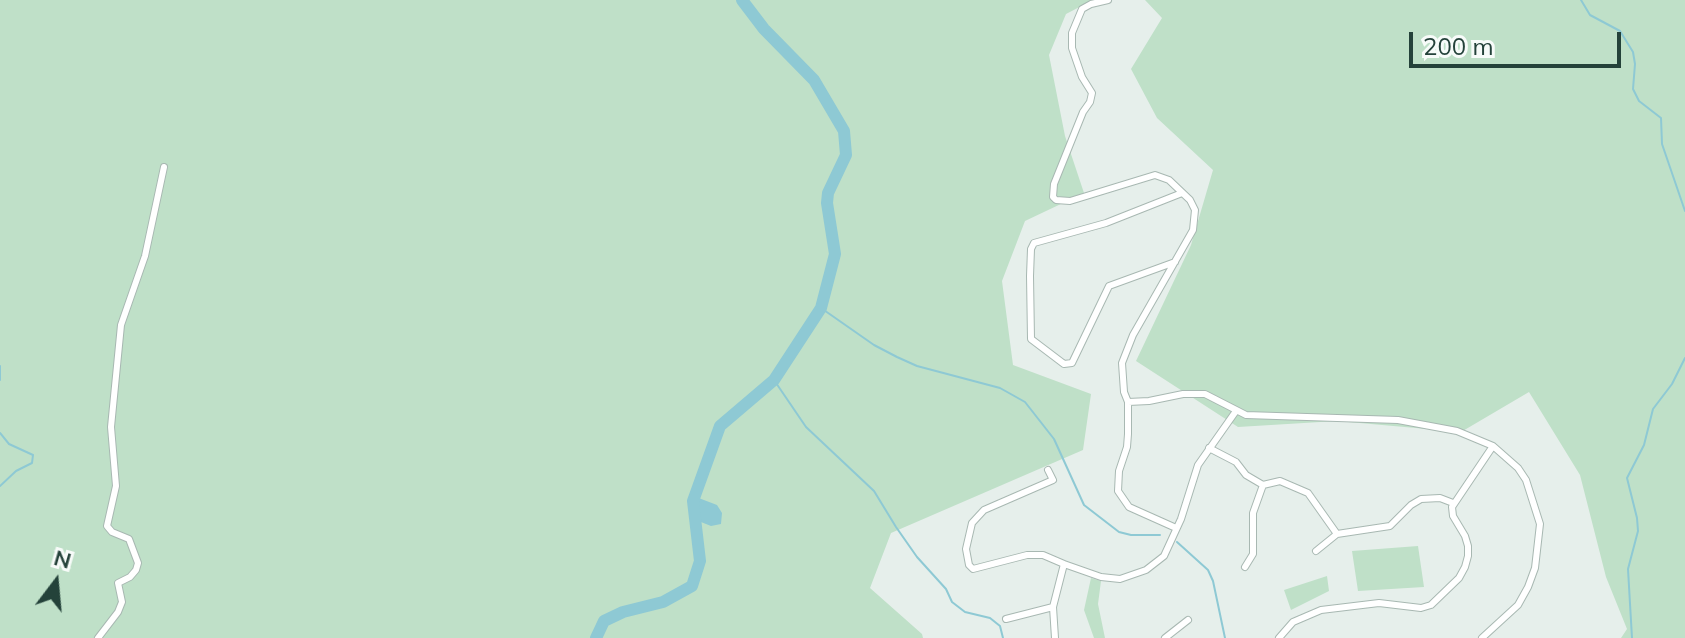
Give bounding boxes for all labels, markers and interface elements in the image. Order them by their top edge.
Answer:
scale bar [1413,16,1625,66]
text: 200 m [1423,31,1494,61]
north arrow [16,542,96,622]
text: N [51,543,74,575]

